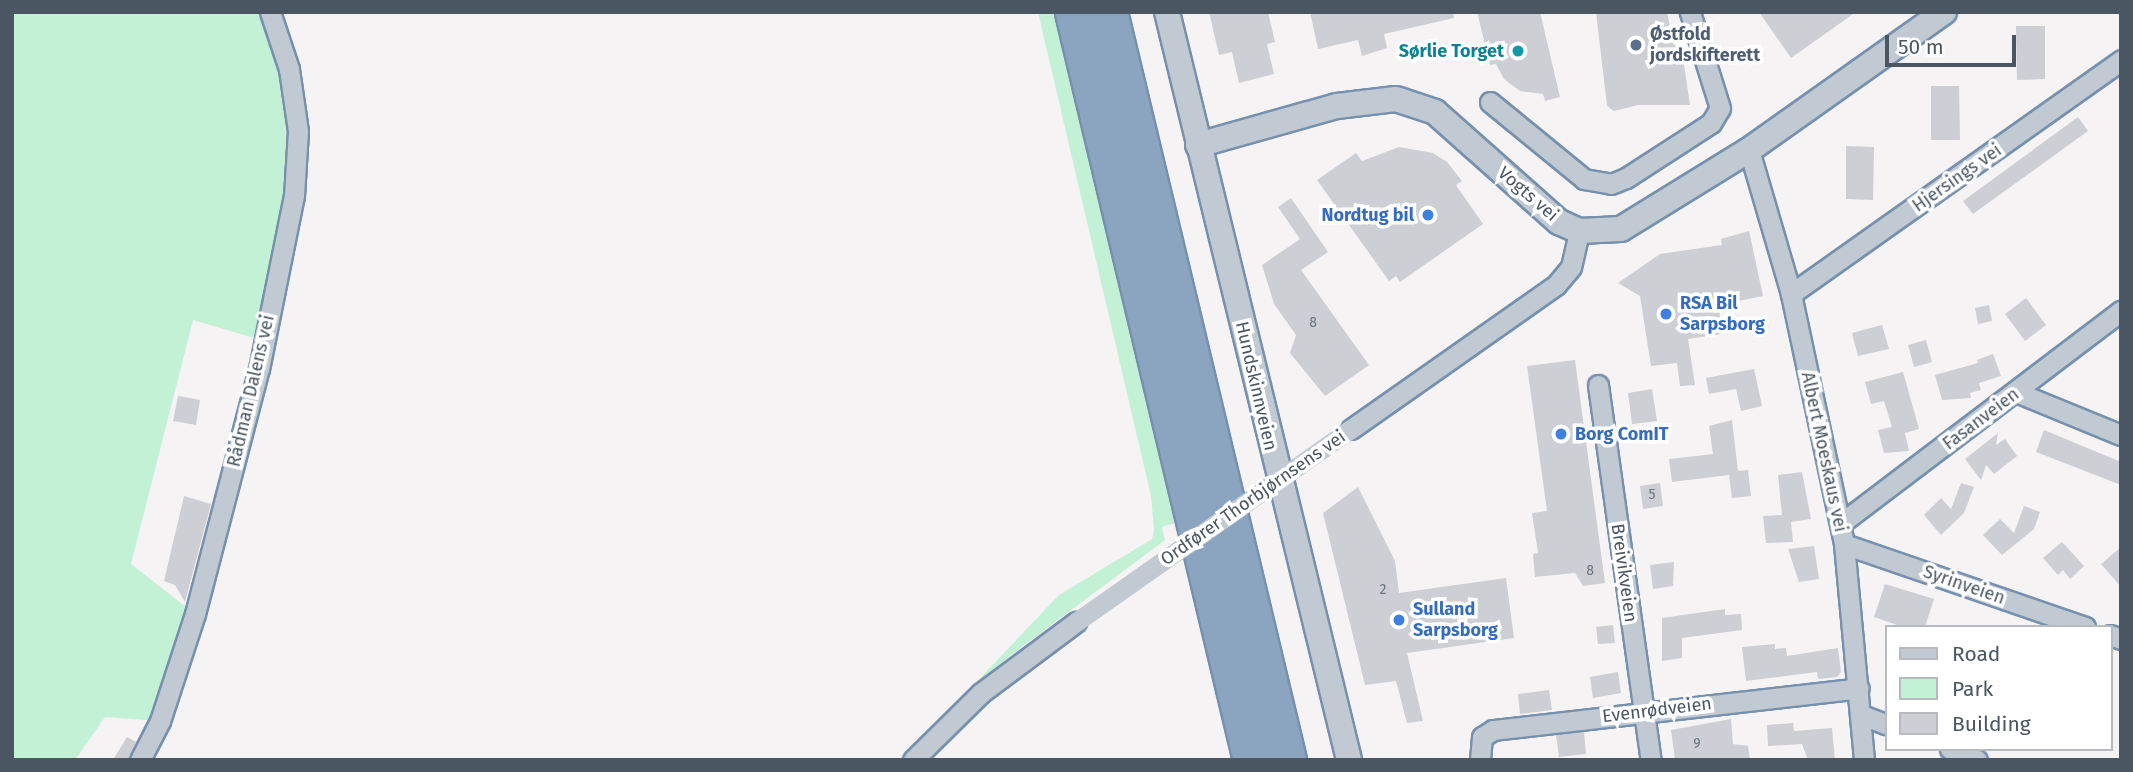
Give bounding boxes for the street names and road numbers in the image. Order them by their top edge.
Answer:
street label: Hjersings vei [1908,139,2006,217]
street label: Vogts vei [1493,162,1563,226]
street label: Rådman Dalens vei [223,313,279,469]
street label: Hundskinnveien [1231,319,1281,453]
street label: Albert Moeskaus vei [1796,370,1852,534]
street label: Fasanveien [1939,383,2023,455]
street label: Ordfører Thorbjørnsens vei [1156,426,1350,570]
street label: Breivikveien [1606,522,1642,624]
street label: Syrinveien [1920,561,2008,609]
street label: Evenrødveien [1601,693,1713,727]

